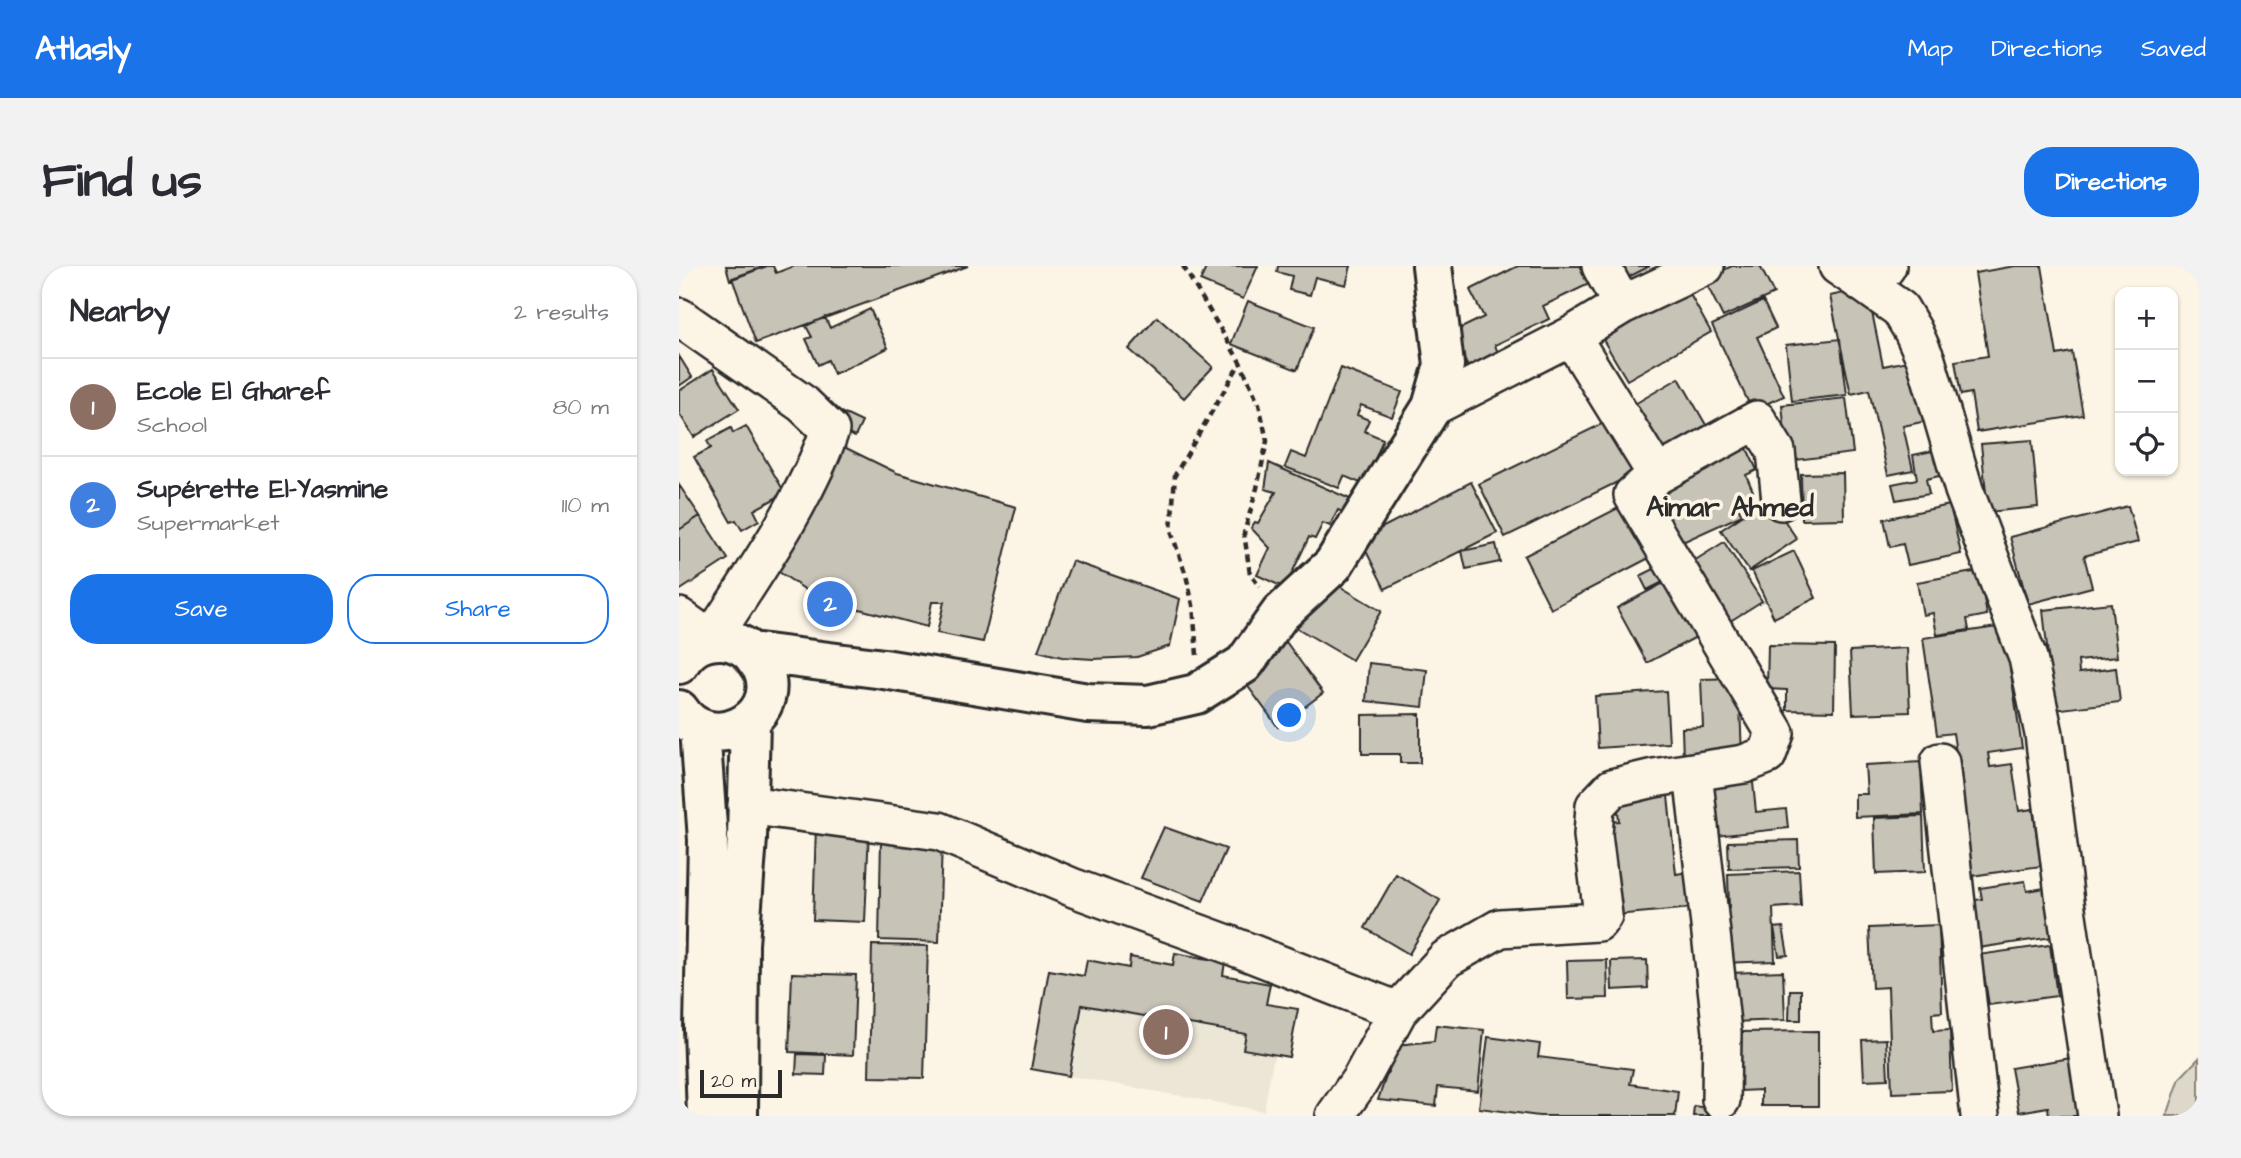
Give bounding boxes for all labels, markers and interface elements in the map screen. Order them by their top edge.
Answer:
text: Atlasly [35,26,131,72]
text: Map [1908,32,1953,66]
text: Directions [1991,32,2103,66]
text: Saved [2141,32,2206,66]
button: Directions [2024,147,2199,217]
text: Find us [42,148,202,216]
map controls [2115,287,2178,476]
button: + [2115,287,2178,350]
text: Nearby [70,291,170,333]
text: 2 results [514,296,609,328]
button: − [2115,350,2178,413]
text: Ecole El Gharef [137,373,330,409]
text: 1 [92,391,94,423]
text: 80 m [552,391,609,423]
text: School [137,409,207,441]
button: locate [2115,413,2178,476]
text: Supérette El-Yasmine [137,471,388,507]
district label: Aimar Ahmed [1646,488,1815,527]
text: 2 [86,489,100,521]
text: 110 m [561,489,609,521]
text: Supermarket [137,507,280,539]
button: Save [70,574,333,644]
button: Share [347,574,609,644]
pin: 2 [807,578,853,630]
your location [1272,698,1306,732]
pin: 1 [1143,1006,1189,1058]
scale bar [700,1067,782,1099]
text: 20 m [711,1068,756,1095]

